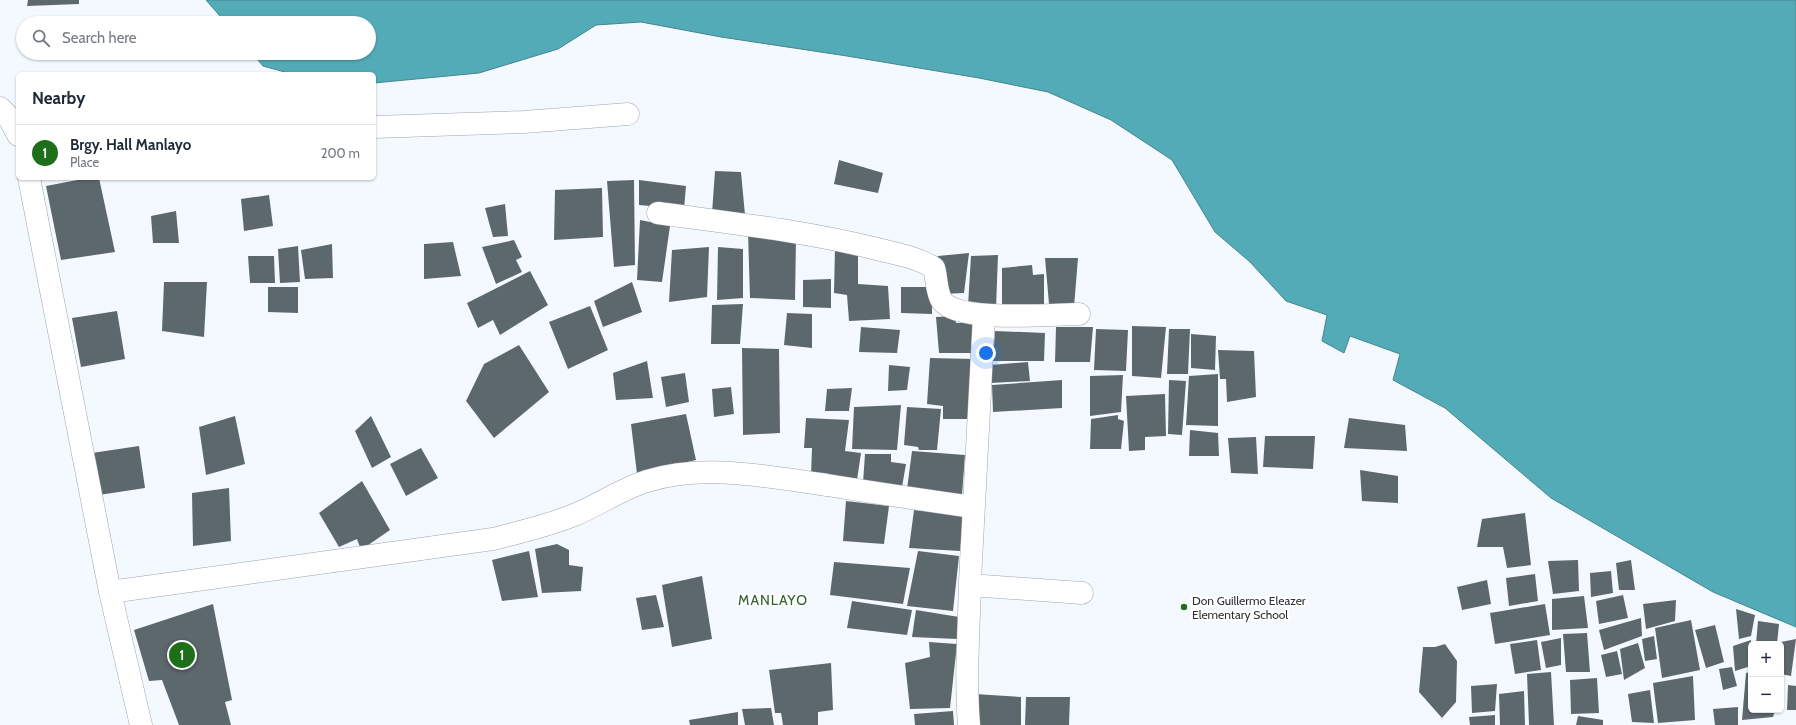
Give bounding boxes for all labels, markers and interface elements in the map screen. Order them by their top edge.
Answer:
search box [16,16,376,60]
icon: search [30,27,52,49]
text: Search here [62,29,137,47]
text: Nearby [32,88,85,108]
text: Brgy. Hall Manlayo [70,136,191,154]
text: 1 [43,145,47,161]
text: 200 m [321,145,360,161]
text: Place [70,154,99,170]
your location [976,343,996,363]
district label: MANLAYO [738,591,808,609]
place label: Don Guillermo Eleazer Elementary School [1192,593,1306,622]
marker: Don Guillermo Eleazer Elementary School [1179,602,1189,612]
pin: 1 [169,640,195,670]
map controls [1748,641,1784,713]
button: + [1748,641,1784,677]
button: − [1748,677,1784,713]

